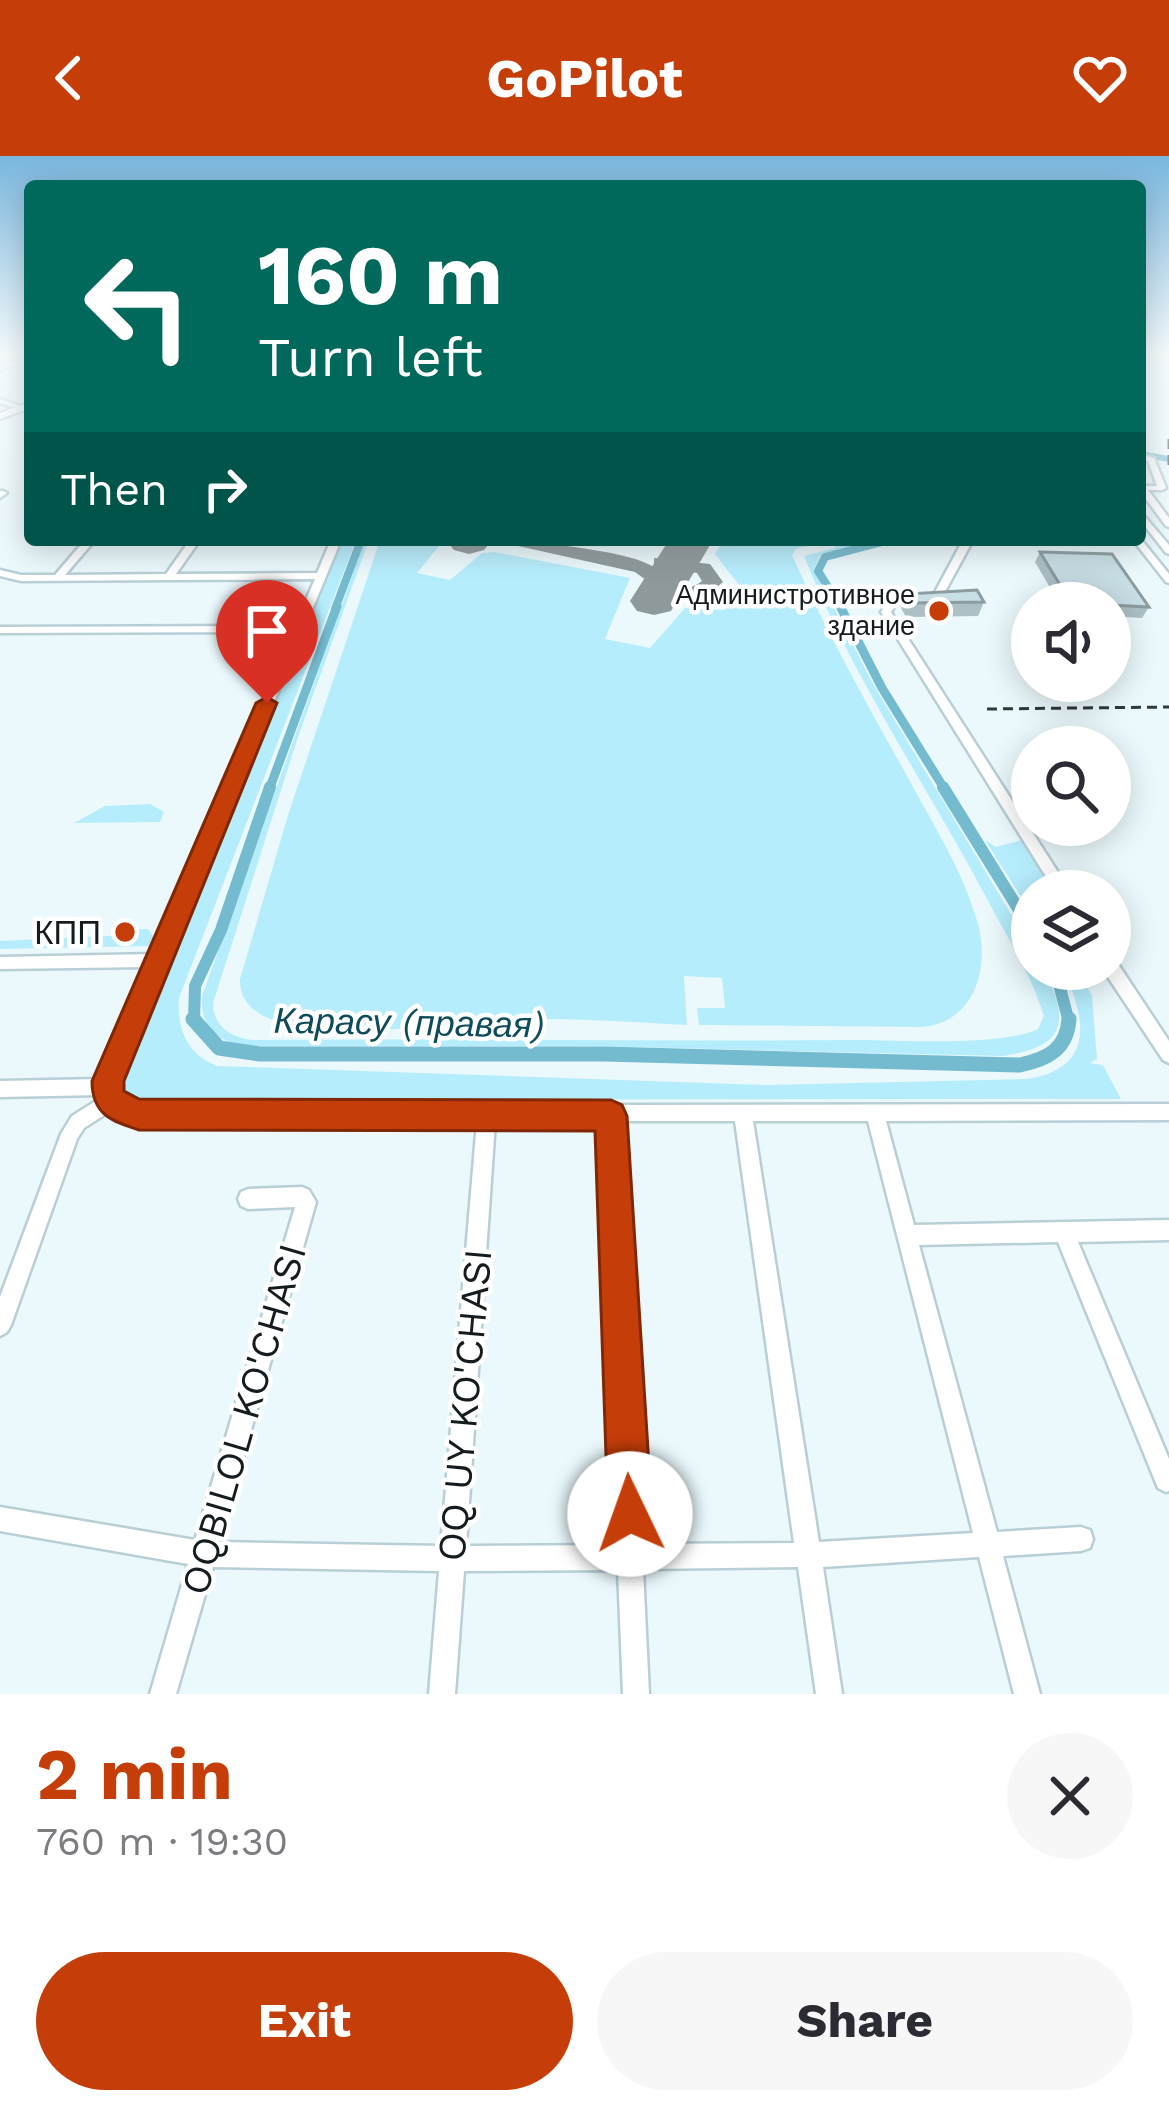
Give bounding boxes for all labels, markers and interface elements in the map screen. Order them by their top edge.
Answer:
icon: back [36,45,102,111]
icon: heart [1067,45,1133,111]
text: GoPilot [486,47,683,110]
text: 160 m [258,226,503,324]
icon: left [60,228,216,384]
text: Turn left [258,326,483,389]
icon: right [192,456,258,522]
text: Then [60,463,168,516]
place label: Администротивное здание [676,579,915,642]
pin [216,580,318,703]
map controls [1011,582,1131,990]
button: sound [1011,582,1131,702]
icon: arrive [234,598,300,664]
marker: Администротивное здание [926,598,952,624]
button: search [1011,726,1131,846]
button: layers [1011,870,1131,990]
place label: КПП [34,913,101,952]
marker: КПП [112,919,138,945]
water label: Карасу (правая) [273,1000,545,1046]
street label: OQBILOL KO'CHASI [172,1239,315,1600]
street label: OQ UY KO'CHASI [428,1247,501,1563]
position arrow [567,1451,693,1577]
text: 2 min [36,1732,233,1816]
button: close [1007,1733,1133,1859]
text: 760 m · 19:30 [36,1819,288,1864]
button: Exit [36,1952,573,2090]
button: Share [597,1952,1133,2090]

